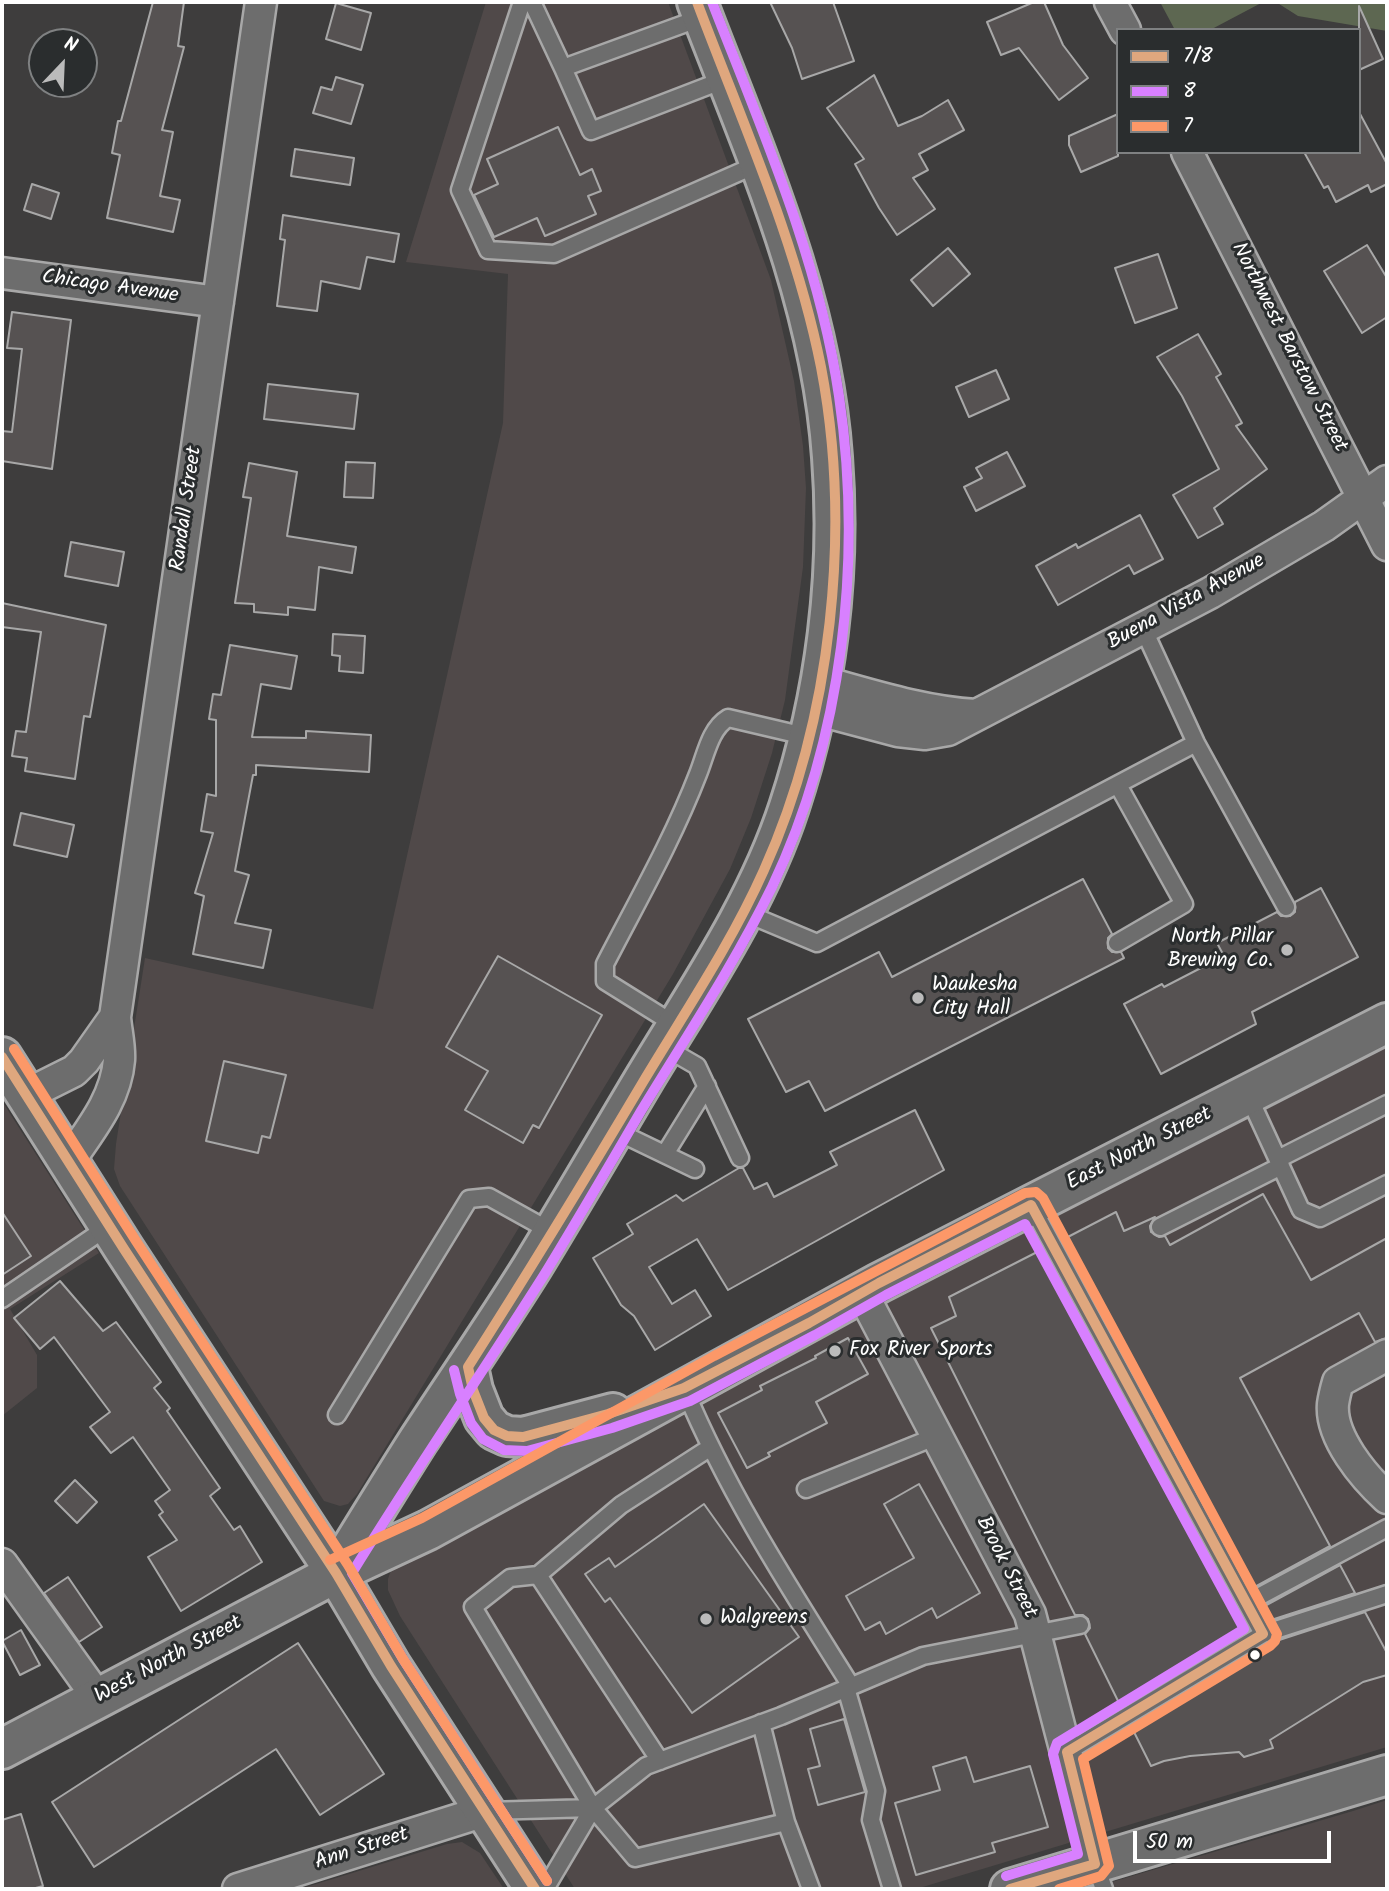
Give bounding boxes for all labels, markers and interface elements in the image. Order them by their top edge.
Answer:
north arrow [28,28,98,98]
legend [1116,28,1361,154]
text: N [59,29,82,62]
text: 7/8 [1183,40,1213,73]
text: 8 [1183,75,1196,108]
text: 7 [1183,110,1193,143]
street label: Northwest Barstow Street [1224,239,1352,457]
street label: Chicago Avenue [40,266,180,310]
street label: Randall Street [167,445,209,573]
street label: Buena Vista Avenue [1104,549,1270,657]
place label: North Pillar Brewing Co. [1167,925,1273,975]
marker: North Pillar Brewing Co. [1279,942,1295,958]
place label: Waukesha City Hall [932,973,1018,1023]
marker: Waukesha City Hall [910,990,926,1006]
street label: East North Street [1063,1103,1217,1197]
place label: Fox River Sports [849,1338,993,1364]
marker: Fox River Sports [827,1343,843,1359]
street label: Brook Street [969,1513,1041,1623]
place label: Walgreens [720,1606,807,1632]
marker: Walgreens [698,1611,714,1627]
street label: West North Street [91,1612,247,1710]
unlabelled marker [1248,1648,1262,1662]
scale bar [1137,1818,1335,1862]
street label: Ann Street [312,1823,412,1877]
text: 50 m [1146,1826,1193,1859]

